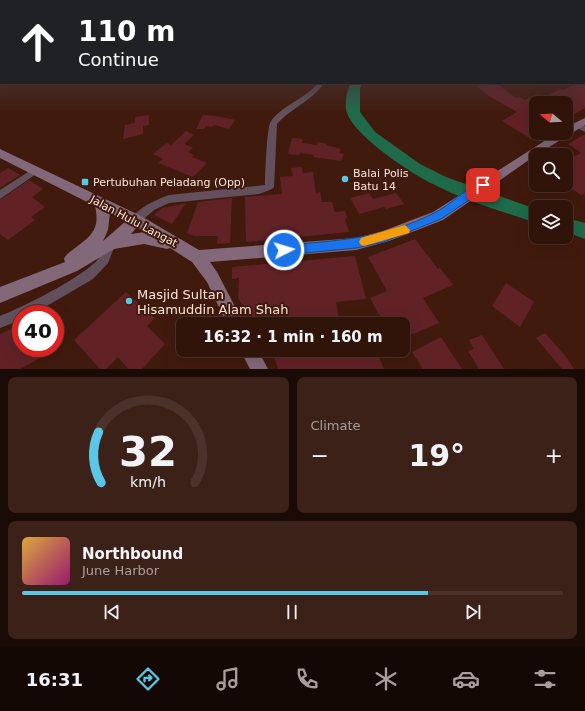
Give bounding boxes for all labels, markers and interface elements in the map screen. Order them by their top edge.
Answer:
text: 110 m [78,15,175,48]
icon: ahead [12,16,64,68]
text: Continue [78,49,159,70]
north arrow [529,96,573,140]
map controls [529,96,573,244]
button: search [529,148,573,192]
place label: Balai Polis Batu 14 [353,167,409,193]
pin [466,168,500,202]
marker: Balai Polis Batu 14 [340,174,350,184]
icon: arrive [472,174,494,196]
place label: Pertubuhan Peladang (Opp) [93,176,245,189]
marker: Pertubuhan Peladang (Opp) [80,177,90,187]
street label: Jalan Hulu Langat [87,192,180,250]
button: layers [529,200,573,244]
position arrow [263,229,305,271]
place label: Masjid Sultan Hisamuddin Alam Shah [137,287,288,317]
marker: Masjid Sultan Hisamuddin Alam Shah [124,296,134,306]
speed limit sign: 40 [12,305,64,357]
text: 16:32 · 1 min · 160 m [203,328,383,346]
text: Climate [311,418,361,433]
text: 32 [119,427,177,476]
text: 19° [408,438,465,473]
text: − [311,443,329,468]
text: + [545,443,563,468]
text: km/h [130,474,166,490]
text: Northbound [82,545,183,563]
text: June Harbor [82,563,159,578]
icon: previous [101,601,123,623]
icon: pause [281,601,303,623]
icon: next [462,601,484,623]
icon: directions [134,665,162,693]
icon: music [214,665,242,693]
icon: phone [293,665,321,693]
icon: climate [372,665,400,693]
icon: car [452,665,480,693]
icon: filters [531,665,559,693]
text: 16:31 [26,669,83,690]

